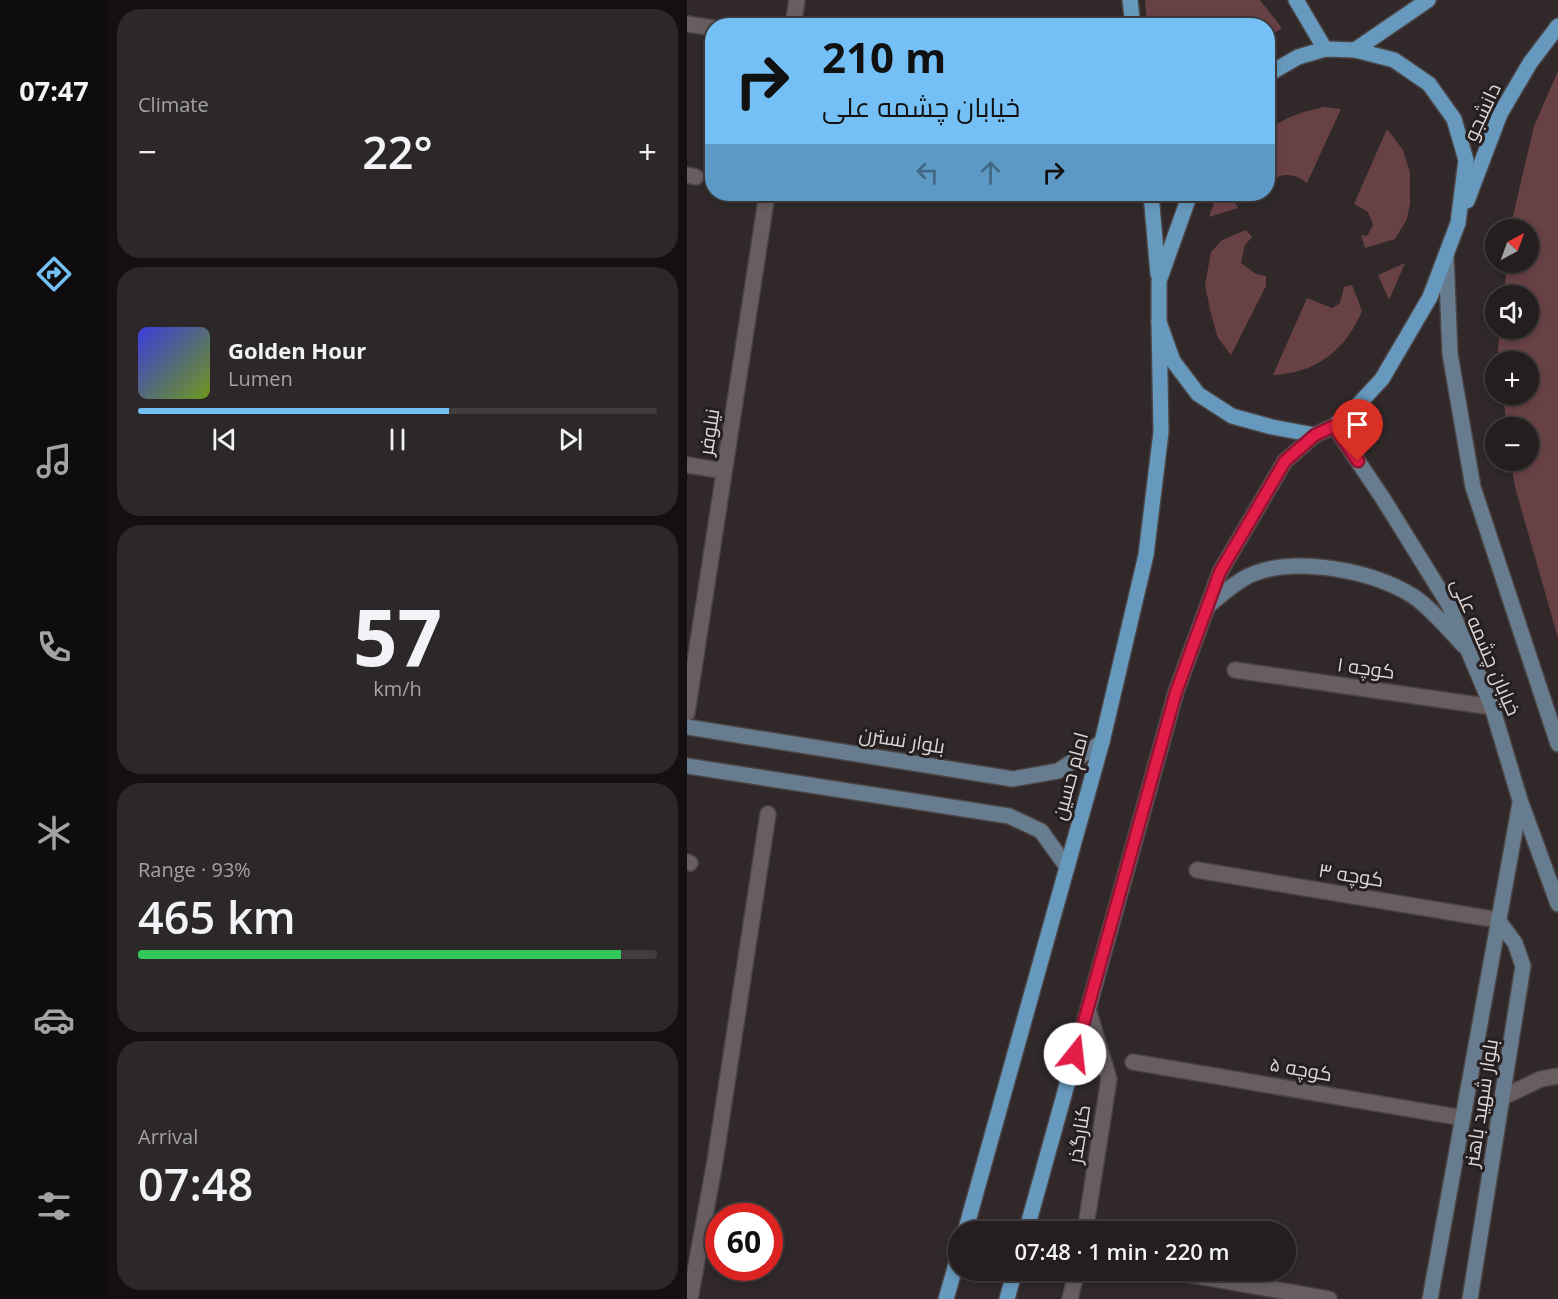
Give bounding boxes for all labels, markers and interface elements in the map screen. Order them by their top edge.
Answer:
text: 210 m [822,28,946,85]
icon: right [723,42,801,120]
text: 07:47 [19,72,89,109]
street label: دانشجو [1456,78,1507,145]
text: خیابان چشمه علی [822,88,1020,125]
text: Climate [138,91,209,118]
text: 22° [362,121,433,182]
text: − [138,129,157,174]
text: + [638,129,657,174]
icon: left [911,156,944,189]
icon: ahead [974,156,1007,189]
icon: right [1037,156,1070,189]
north arrow [1485,219,1539,273]
map controls [1485,219,1539,471]
icon: directions [33,253,75,295]
button: sound [1485,285,1539,339]
text: Golden Hour [228,335,366,365]
button: + [1485,351,1539,405]
text: Lumen [228,365,293,392]
pin [1332,399,1383,461]
street label: نیلوفر [691,407,726,458]
icon: arrive [1341,408,1374,441]
button: − [1485,417,1539,471]
icon: previous [208,423,241,456]
icon: pause [381,423,414,456]
icon: next [554,423,587,456]
icon: music [33,440,75,482]
street label: خیابان چشمه علی [1445,574,1528,720]
text: 57 [353,583,442,689]
icon: phone [33,626,75,668]
street label: کوچه ۱ [1335,650,1397,685]
text: km/h [373,675,422,702]
street label: بلوار نسترن [857,719,947,760]
street label: امام حسین [1045,729,1095,823]
icon: climate [33,812,75,854]
text: Range · 93% [138,856,251,883]
street label: کوچه ۳ [1317,856,1386,893]
text: 465 km [138,886,296,947]
icon: car [33,999,75,1041]
position arrow [1043,1022,1107,1086]
street label: بلوار شهید باهنر [1457,1037,1504,1170]
street label: کوچه ۵ [1268,1050,1334,1087]
street label: کنارگذر [1060,1103,1096,1166]
text: Arrival [138,1123,198,1150]
text: 07:48 [138,1153,253,1214]
icon: filters [33,1185,75,1227]
speed limit sign: 60 [705,1203,783,1281]
text: 07:48 · 1 min · 220 m [1014,1236,1230,1266]

